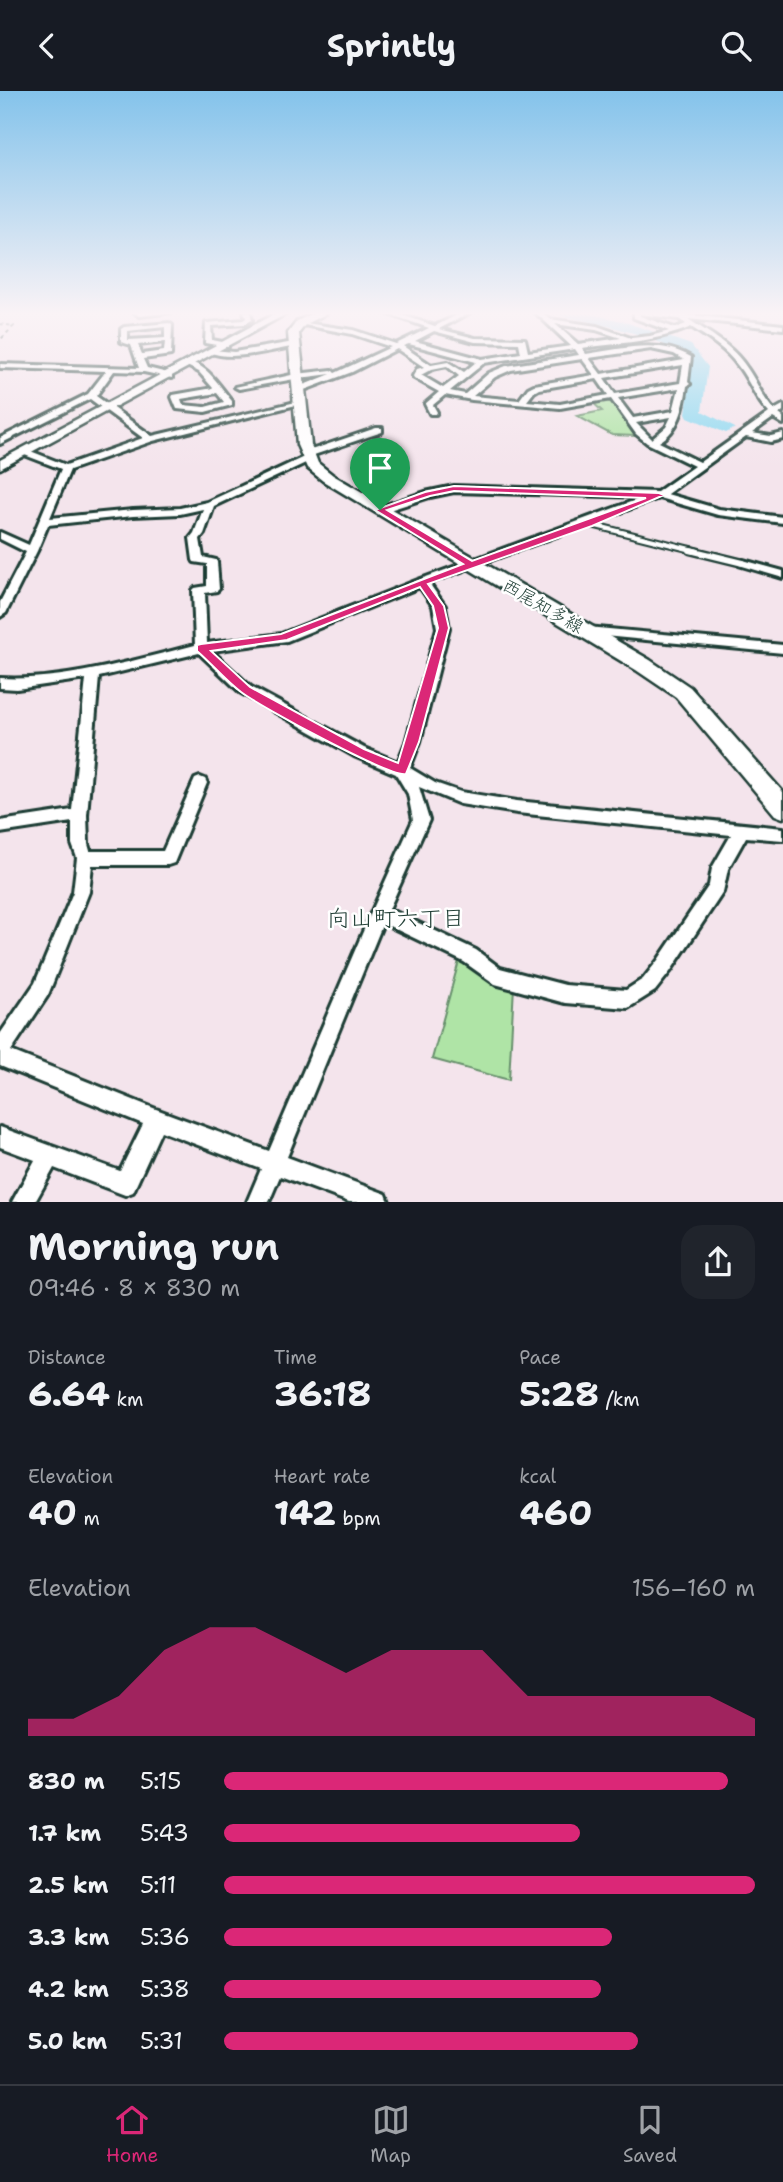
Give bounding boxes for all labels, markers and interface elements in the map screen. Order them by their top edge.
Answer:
text: Sprintly [327,24,456,67]
icon: back [28,27,66,65]
icon: search [717,27,755,65]
pin [350,438,410,510]
icon: arrive [361,449,399,487]
street label: 西尾知多線 [498,573,588,639]
district label: 向山町六丁目 [327,903,465,933]
text: Morning run [28,1221,279,1272]
button: share [681,1225,755,1299]
text: 09:46 · 8 × 830 m [28,1273,240,1303]
text: Distance [28,1345,106,1370]
text: Time [274,1345,317,1370]
text: Pace [519,1345,561,1370]
text: 6.64 [28,1370,110,1417]
text: 36:18 [274,1370,372,1417]
text: 5:28 [519,1370,599,1417]
text: km [110,1387,143,1412]
text: /km [599,1387,640,1412]
text: Elevation [28,1464,113,1489]
text: Heart rate [274,1464,370,1489]
text: kcal [519,1464,556,1489]
text: 40 [28,1489,77,1536]
text: 142 [274,1489,336,1536]
text: 460 [519,1489,592,1536]
text: m [77,1506,100,1531]
text: bpm [336,1506,381,1531]
text: Elevation [28,1573,131,1603]
text: 156–160 m [632,1573,755,1603]
text: 830 m [28,1766,105,1796]
text: 5:15 [140,1766,181,1796]
text: 1.7 km [28,1818,101,1848]
text: 5:43 [140,1818,189,1848]
text: 2.5 km [28,1870,109,1900]
text: 5:11 [140,1870,176,1900]
text: 3.3 km [28,1922,109,1952]
text: 5:36 [140,1922,190,1952]
text: 4.2 km [28,1974,109,2004]
text: 5:38 [140,1974,190,2004]
text: 5.0 km [28,2026,107,2056]
text: 5:31 [140,2026,183,2056]
tab: Home [106,2101,158,2168]
tab: Map [370,2101,411,2168]
tab: Saved [623,2101,677,2168]

